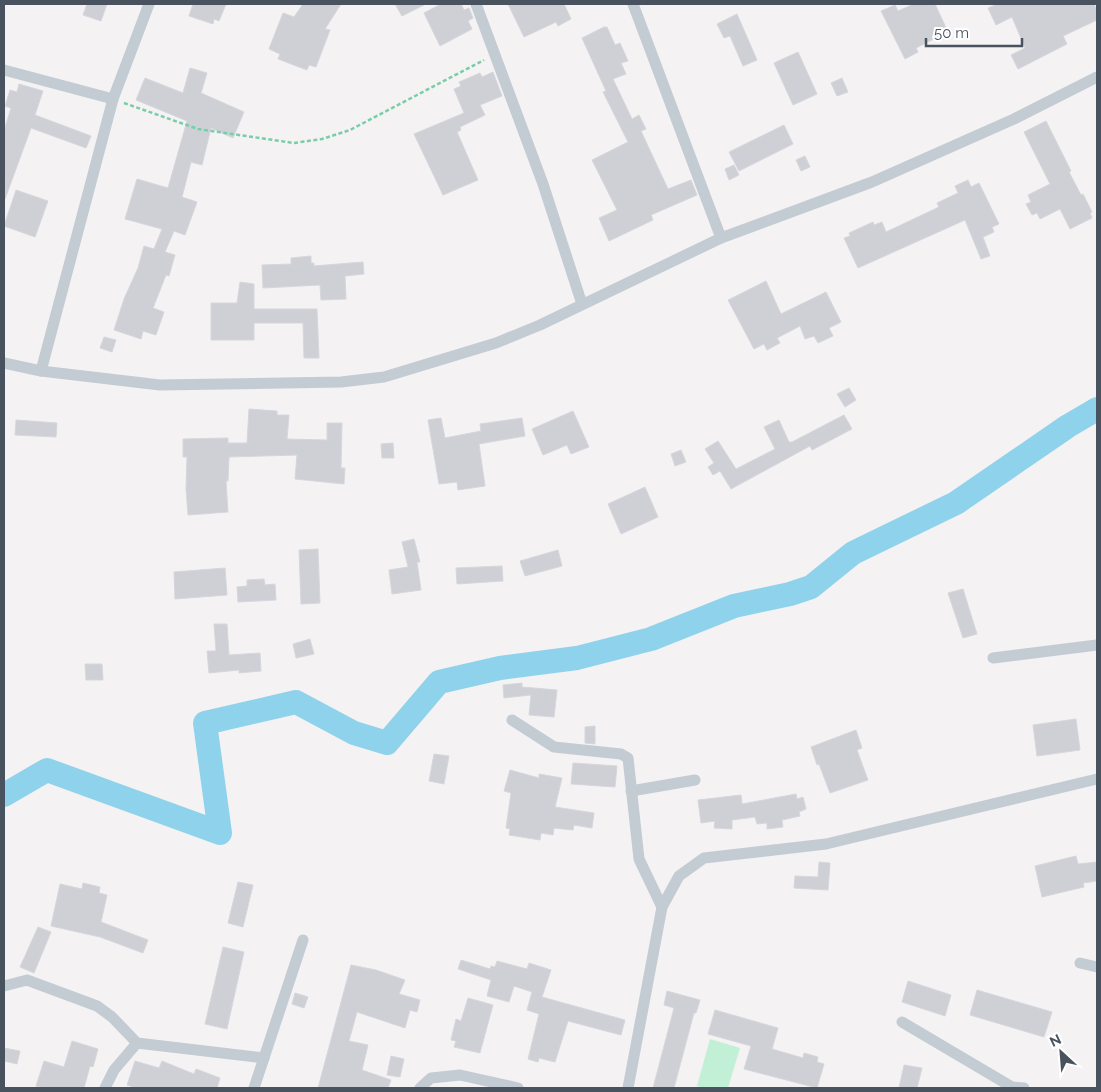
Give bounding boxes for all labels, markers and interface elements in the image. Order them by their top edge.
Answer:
scale bar [926,15,1022,47]
text: 50 m [934,24,969,42]
north arrow [1036,1027,1086,1077]
text: N [1047,1031,1064,1050]

